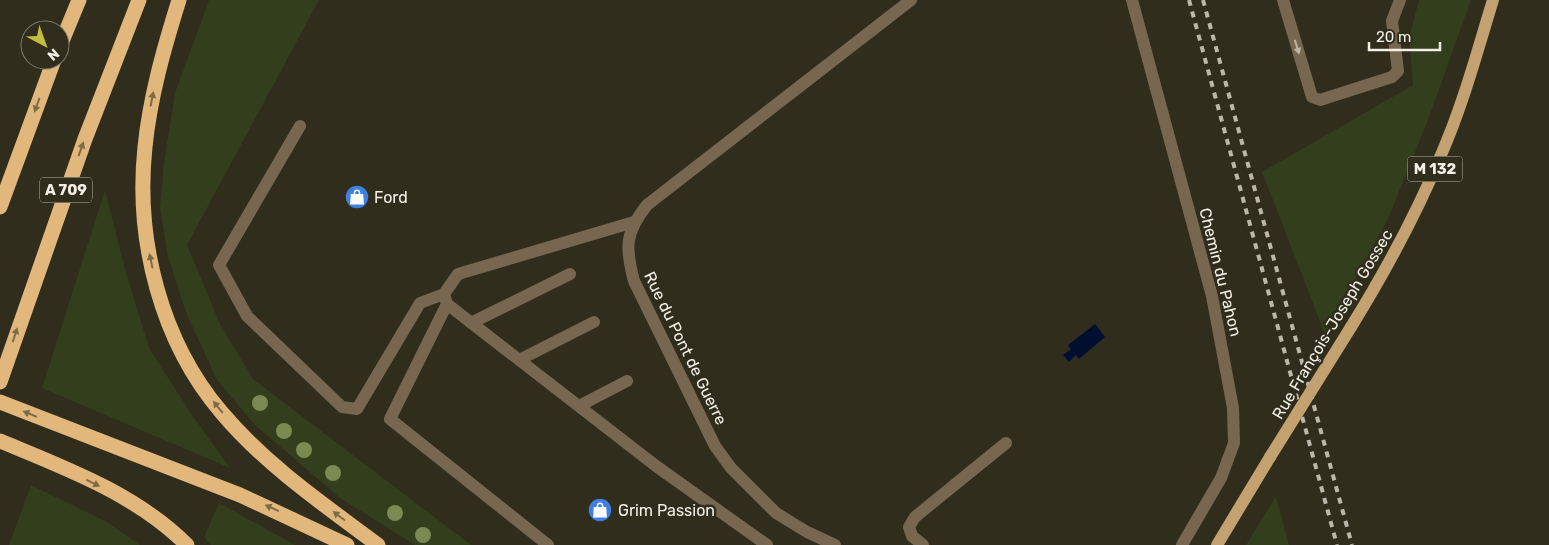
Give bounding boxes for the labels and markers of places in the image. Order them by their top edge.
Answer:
shop icon: Ford [344,184,370,210]
place label: Ford [374,188,408,207]
shop icon: Grim Passion [587,497,613,523]
place label: Grim Passion [618,501,715,520]

